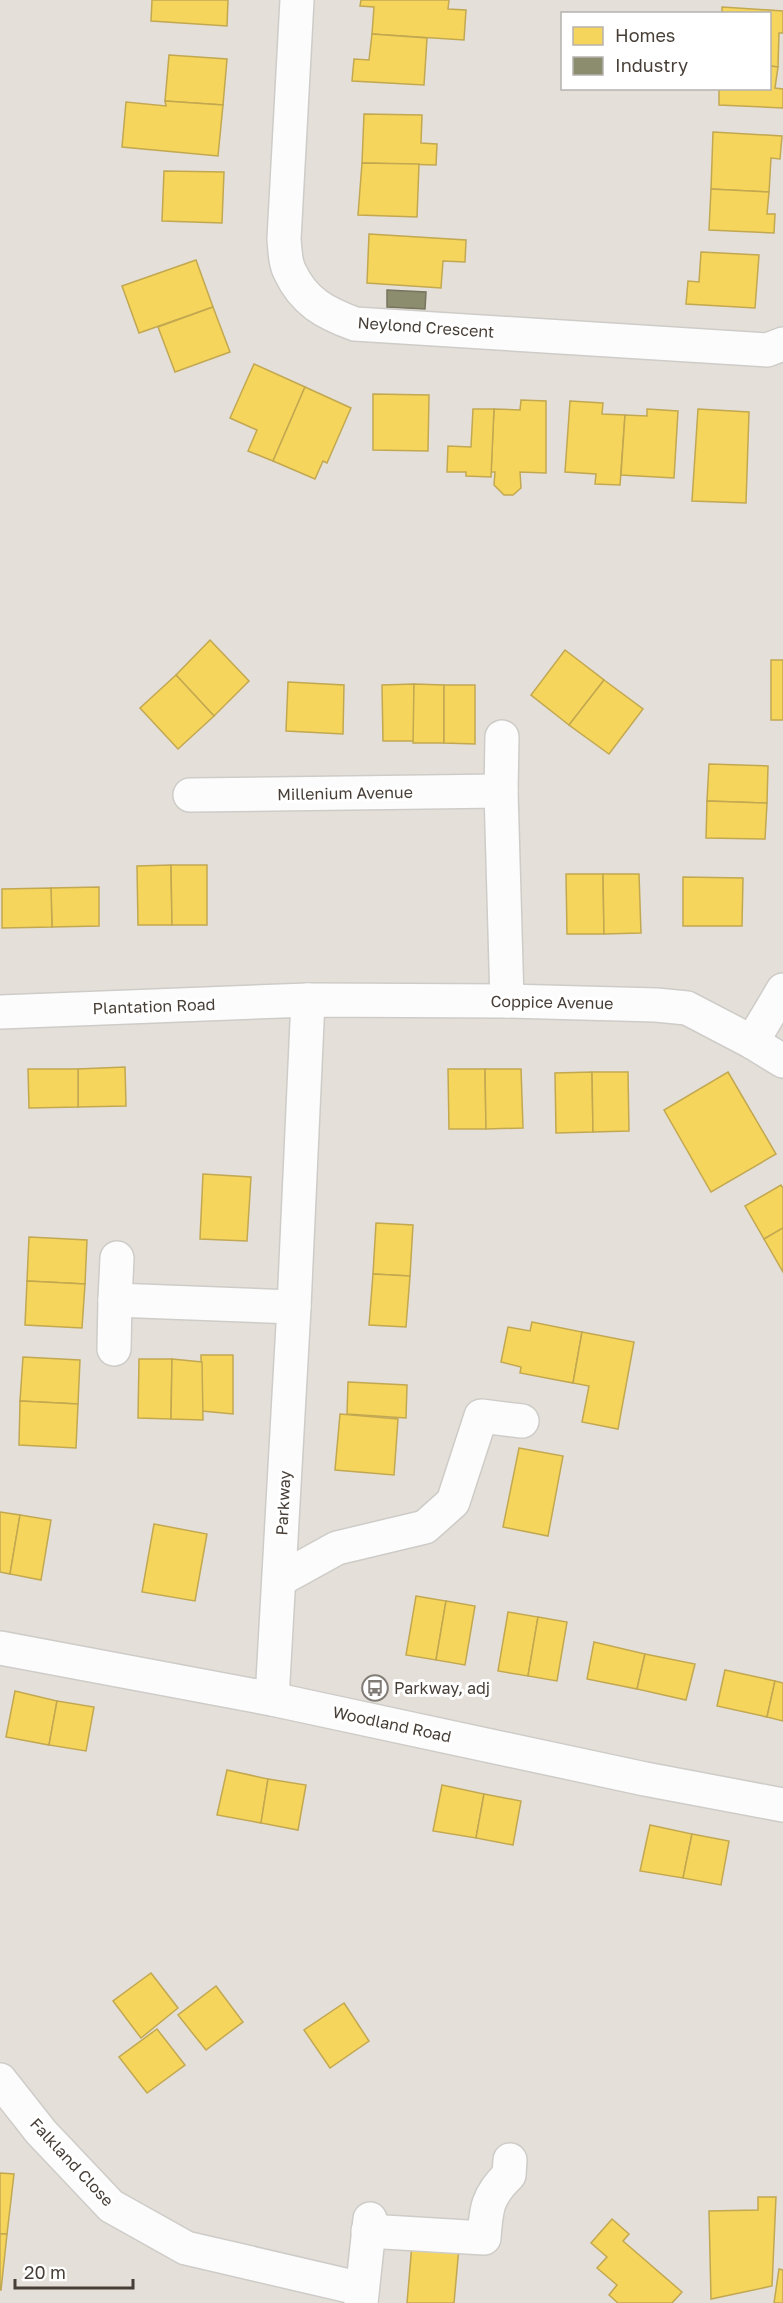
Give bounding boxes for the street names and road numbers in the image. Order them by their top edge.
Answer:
street label: Neylond Crescent [357,312,495,342]
street label: Millenium Avenue [277,782,413,804]
street label: Coppice Avenue [490,991,614,1013]
street label: Plantation Road [92,994,216,1018]
street label: Parkway [271,1470,295,1536]
street label: Woodland Road [331,1702,453,1746]
street label: Falkland Close [26,2114,118,2210]

